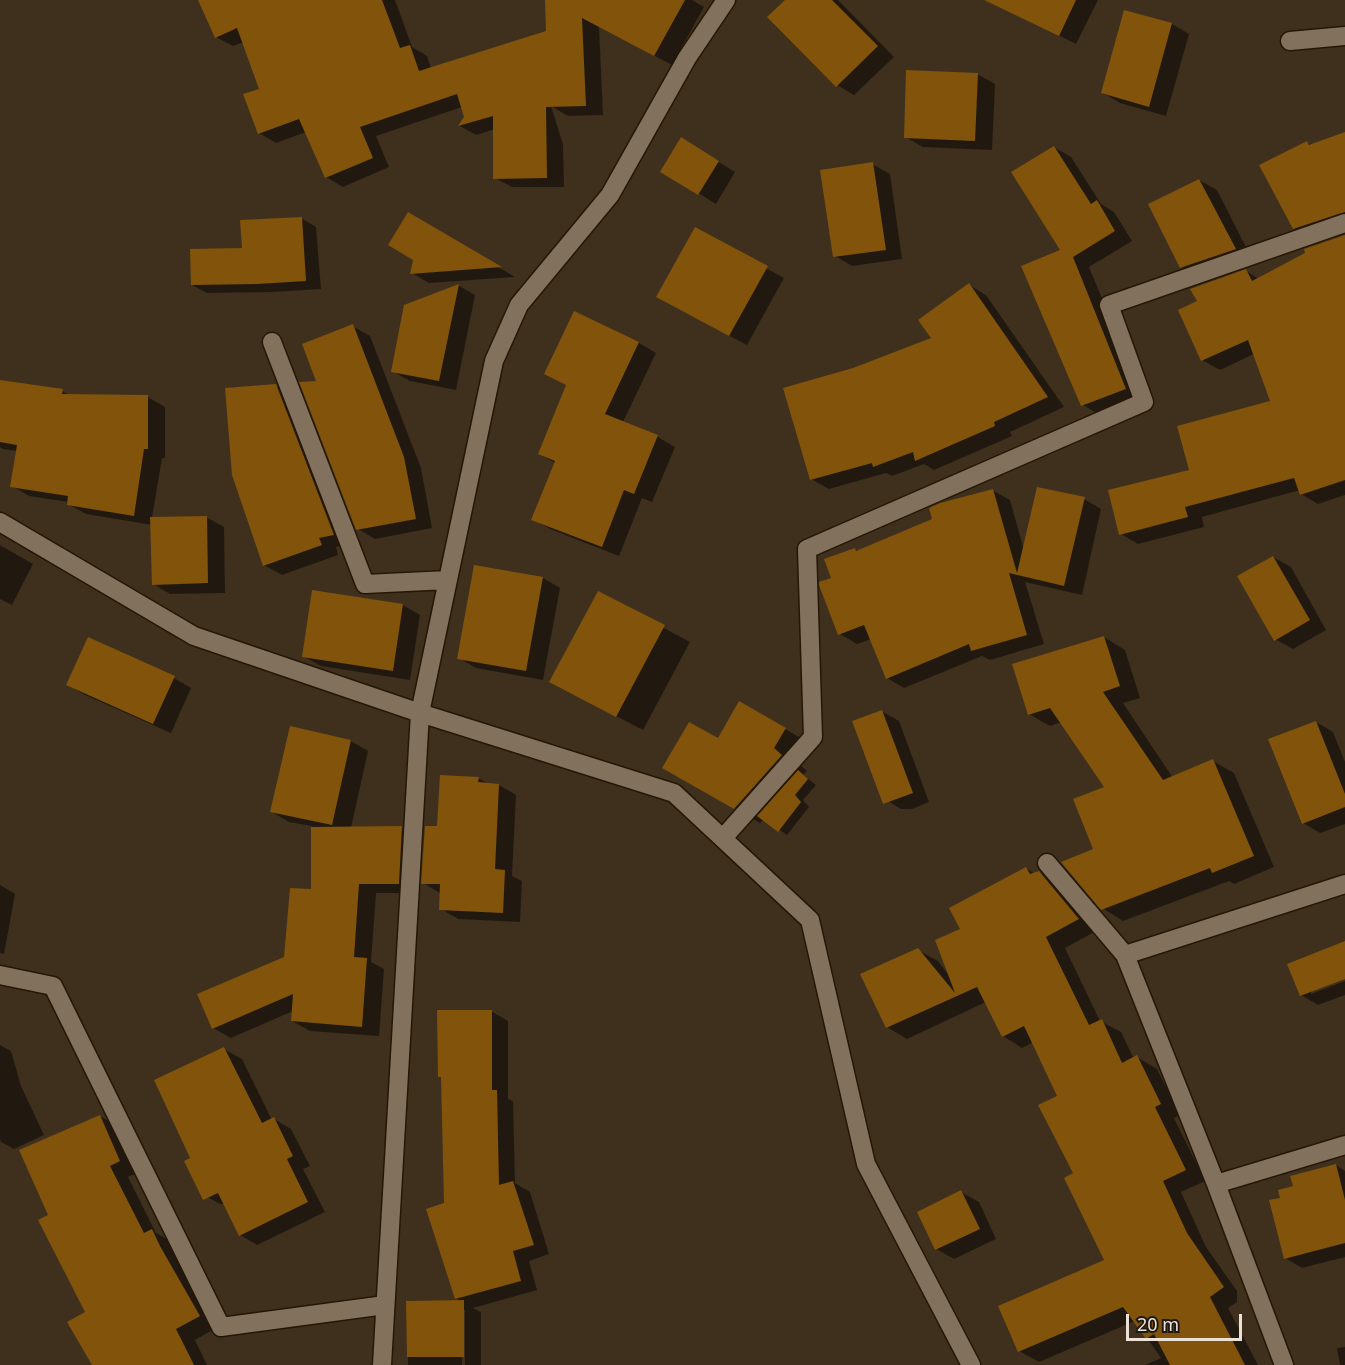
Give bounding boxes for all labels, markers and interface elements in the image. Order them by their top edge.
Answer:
scale bar [1129,1302,1244,1340]
text: 20 m [1137,1312,1179,1336]

